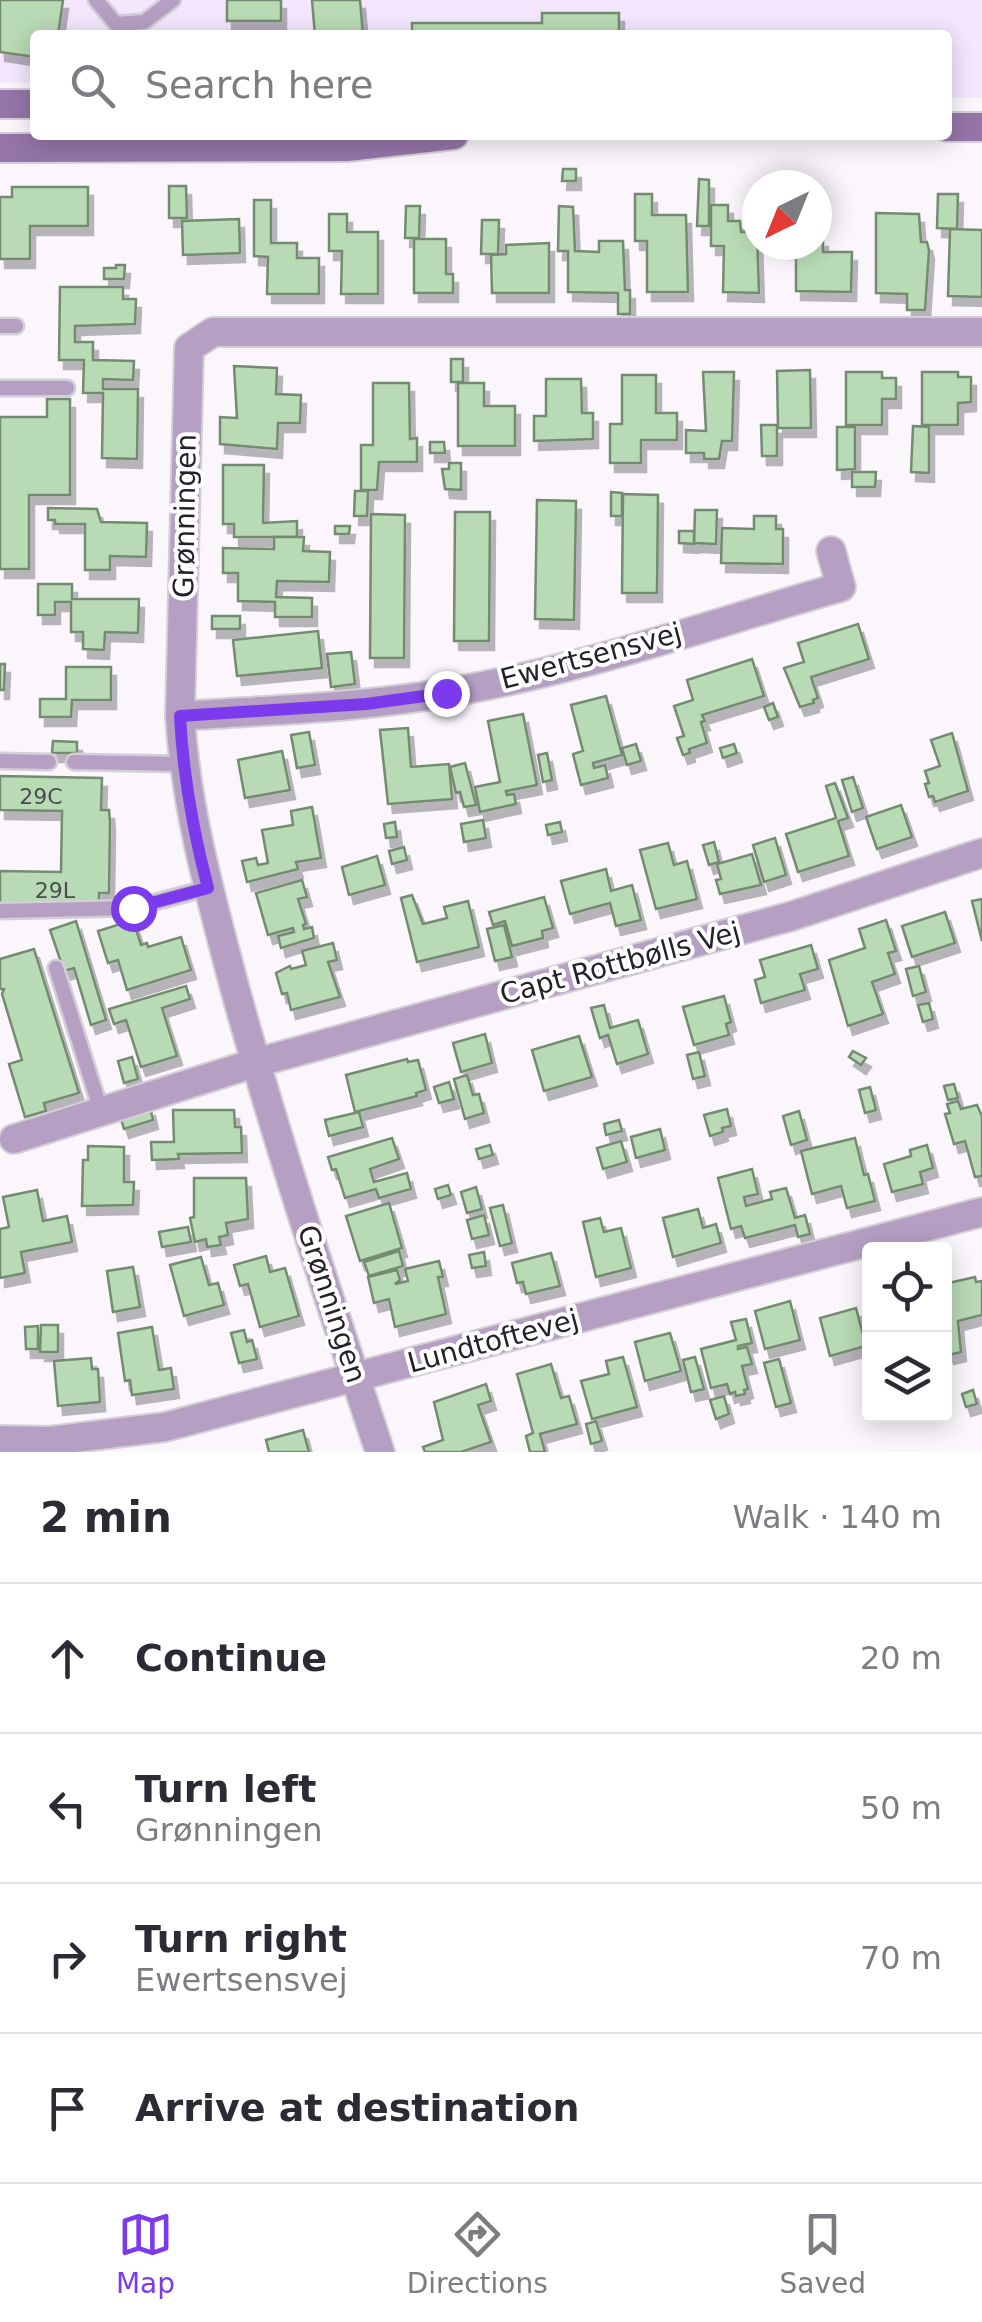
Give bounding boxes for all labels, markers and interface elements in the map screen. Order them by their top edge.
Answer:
search box [30,30,952,140]
icon: search [65,58,120,113]
text: Search here [145,63,373,107]
north arrow [742,170,832,260]
street label: Grønningen [167,434,203,598]
street label: Ewertsensvej [497,616,685,696]
route end [424,671,470,717]
house number: 29C [19,784,63,809]
house number: 29L [35,878,76,903]
route start [111,886,157,932]
street label: Capt Rottbølls Vej [496,915,744,1011]
street label: Grønningen [291,1221,373,1387]
map controls [862,1242,952,1422]
button: locate [862,1242,952,1332]
street label: Lundtoftevej [404,1302,582,1380]
button: layers [862,1332,952,1422]
text: 2 min [40,1493,172,1542]
text: Walk · 140 m [732,1498,942,1536]
icon: ahead [40,1631,95,1686]
text: Continue [135,1636,327,1680]
text: 20 m [860,1639,942,1677]
text: Turn left [135,1767,316,1811]
icon: left [40,1781,95,1836]
text: 50 m [860,1789,942,1827]
text: Grønningen [135,1811,323,1849]
text: Turn right [135,1917,347,1961]
icon: right [40,1931,95,1986]
text: 70 m [860,1939,942,1977]
text: Ewertsensvej [135,1961,348,1999]
icon: arrive [40,2081,95,2136]
text: Arrive at destination [135,2086,580,2130]
tab: Map [116,2207,175,2300]
tab: Directions [407,2207,548,2300]
tab: Saved [780,2207,866,2300]

